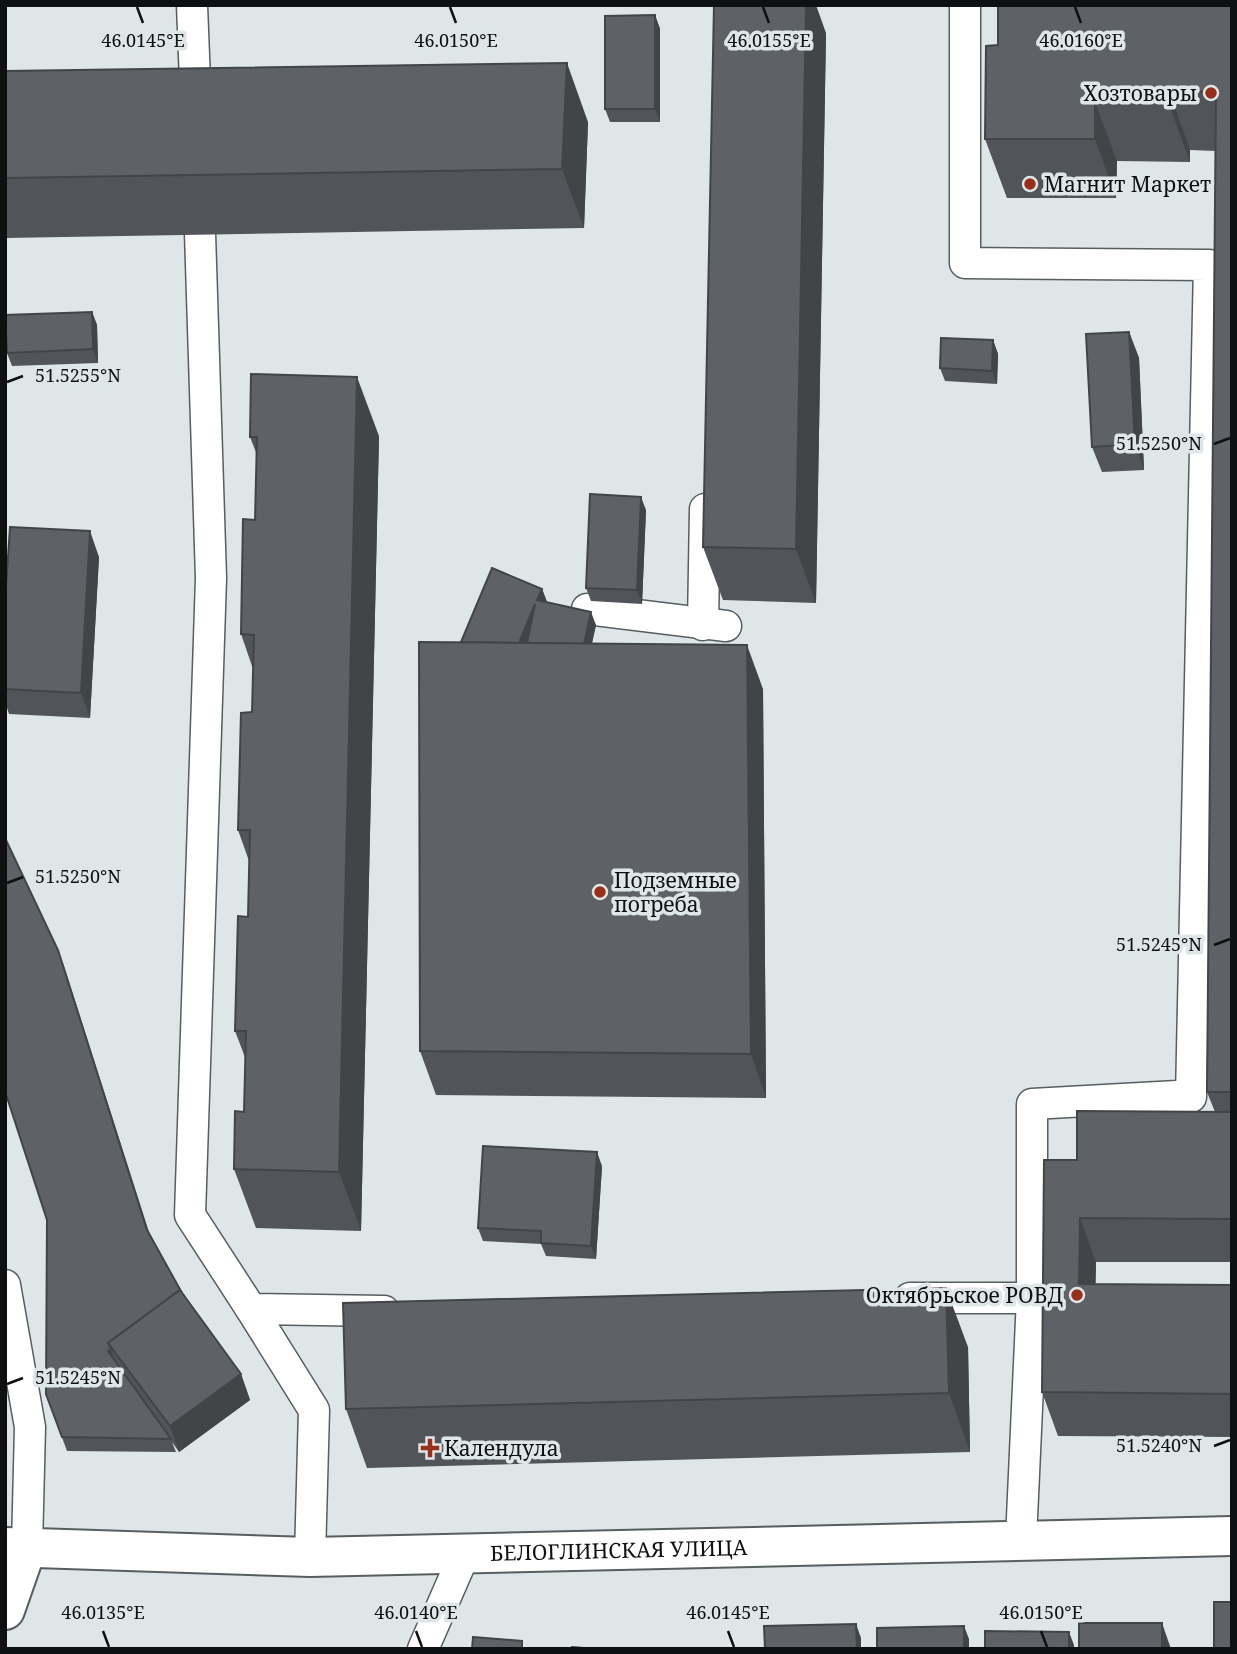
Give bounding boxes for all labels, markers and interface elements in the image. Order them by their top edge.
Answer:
text: 46.0145°E [101,28,185,52]
text: 46.0150°E [414,28,498,52]
text: 46.0155°E [727,28,811,52]
text: 46.0160°E [1039,28,1123,52]
place label: Хозтовары [1084,79,1197,107]
marker: Хозтовары [1203,85,1219,101]
place label: Магнит Маркет [1044,170,1211,198]
marker: Магнит Маркет [1022,176,1038,192]
text: 51.5255°N [35,363,121,387]
text: 51.5250°N [1116,431,1202,455]
text: 51.5250°N [35,864,121,888]
place label: Подземные погреба [614,866,737,918]
marker: Подземные погреба [592,884,608,900]
text: 51.5245°N [1116,932,1202,956]
place label: Октябрьское РОВД [866,1281,1063,1309]
marker: Октябрьское РОВД [1069,1287,1085,1303]
text: 51.5245°N [35,1365,121,1389]
text: 51.5240°N [1116,1433,1202,1457]
place label: Календула [444,1434,559,1462]
marker: Календула [422,1440,438,1456]
street label: БЕЛОГЛИНСКАЯ УЛИЦА [490,1533,748,1567]
text: 46.0135°E [61,1600,145,1624]
text: 46.0140°E [374,1600,458,1624]
text: 46.0145°E [686,1600,770,1624]
text: 46.0150°E [999,1600,1083,1624]

